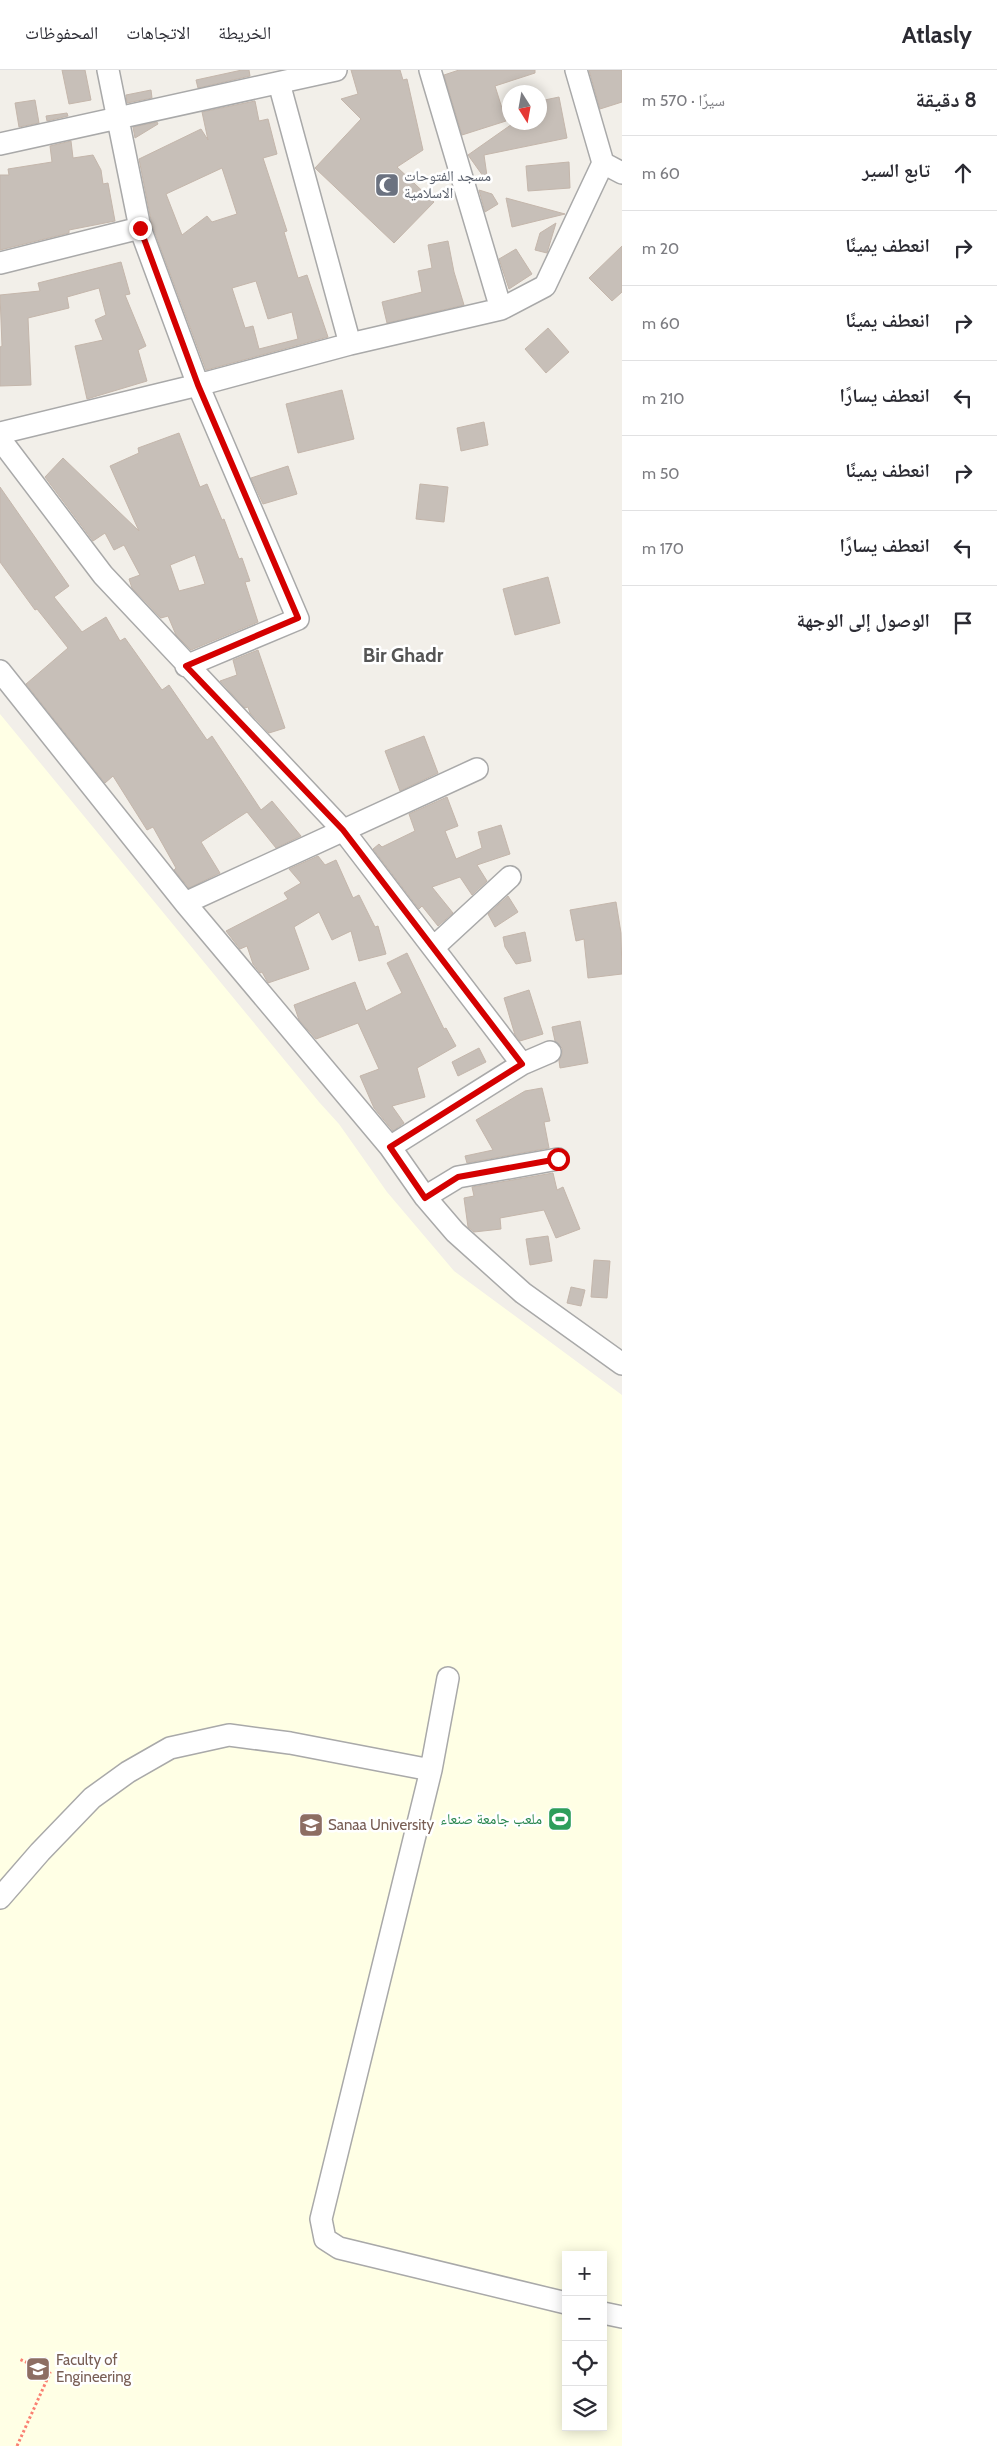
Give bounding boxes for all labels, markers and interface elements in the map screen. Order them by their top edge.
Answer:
text: Atlasly [902,20,972,49]
text: المحفوظات [25,22,98,44]
text: الاتجاهات [126,22,190,44]
text: الخريطة [218,22,271,44]
north arrow [502,85,547,130]
text: 8 دقيقة [915,87,977,112]
text: سيرًا · 570 m [642,91,725,110]
text: تابع السير [862,159,930,182]
icon: ahead [949,159,977,187]
text: 60 m [642,164,680,183]
place label: مسجد الفتوحات الاسلامية [404,167,491,202]
mosque icon: مسجد الفتوحات الاسلامية [374,172,400,198]
route end [129,217,152,240]
text: انعطف يمينًا [845,234,930,257]
icon: right [949,234,977,262]
text: 20 m [642,239,679,258]
text: انعطف يمينًا [845,309,930,332]
icon: right [949,309,977,337]
text: 60 m [642,314,680,333]
text: انعطف يسارًا [840,384,930,407]
icon: left [949,384,977,412]
text: 210 m [642,389,684,408]
text: انعطف يمينًا [845,459,930,482]
icon: right [949,459,977,487]
text: 50 m [642,464,679,483]
text: انعطف يسارًا [840,534,930,557]
icon: left [949,534,977,562]
text: 170 m [642,539,684,558]
text: الوصول إلى الوجهة [797,609,930,632]
icon: arrive [949,609,977,637]
district label: Bir Ghadr [363,643,444,667]
route start [547,1148,570,1171]
sports icon: ملعب جامعة صنعاء [547,1806,573,1832]
place label: ملعب جامعة صنعاء [440,1810,542,1828]
school or university icon: Sanaa University [298,1812,324,1838]
place label: Sanaa University [328,1816,434,1834]
map controls [562,2251,607,2431]
button: + [562,2251,607,2296]
button: − [562,2296,607,2341]
button: locate [562,2341,607,2386]
place label: Faculty of Engineering [56,2351,132,2386]
school or university icon: Faculty of Engineering [25,2356,51,2382]
button: layers [562,2386,607,2431]

